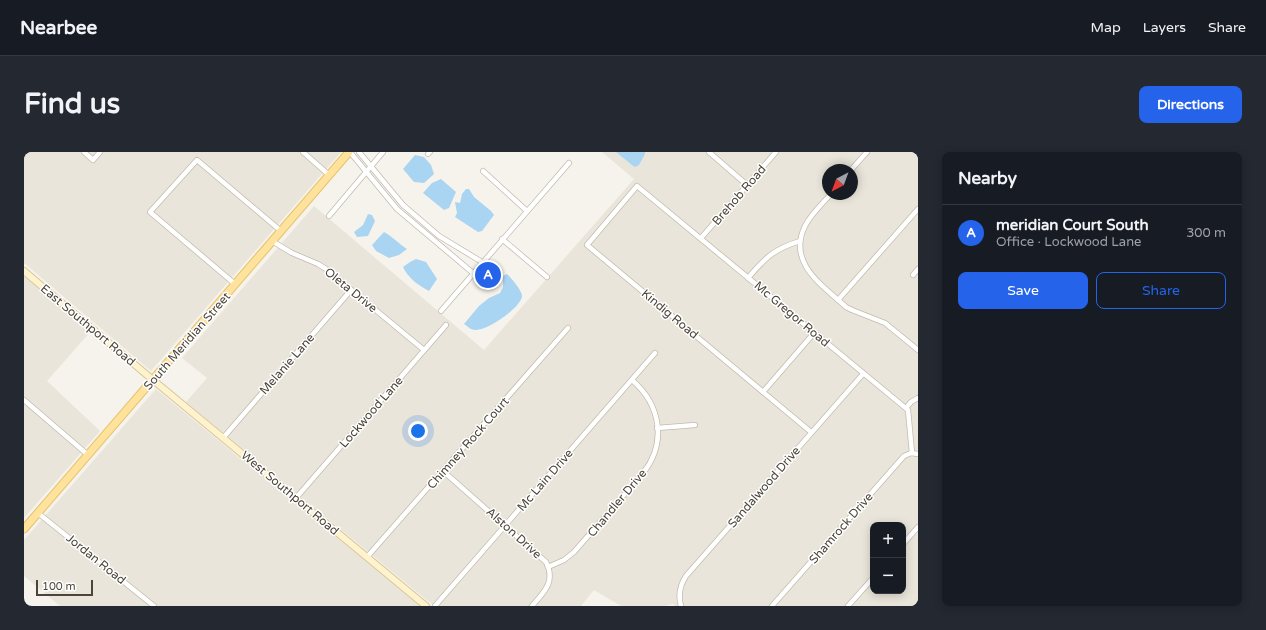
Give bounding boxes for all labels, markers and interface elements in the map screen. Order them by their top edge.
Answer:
text: Nearbee [20,17,97,39]
text: Map [1091,19,1121,36]
text: Layers [1143,19,1186,36]
text: Share [1208,19,1246,36]
button: Directions [1139,86,1242,123]
text: Find us [24,87,120,121]
street label: Brehob Road [709,162,769,228]
north arrow [822,164,858,200]
text: Nearby [958,168,1017,189]
text: meridian Court South [996,216,1149,234]
text: A [966,225,976,241]
text: 300 m [1186,225,1226,241]
text: Office · Lockwood Lane [996,234,1141,250]
pin: A [475,260,501,290]
street label: Oleta Drive [322,265,380,316]
button: Save [958,272,1088,309]
button: Share [1096,272,1226,309]
street label: Mc Gregor Road [752,278,832,350]
street label: East Southport Road [38,281,138,369]
street label: Kindig Road [639,286,701,342]
street label: South Meridian Street [141,289,234,393]
street label: Melanie Lane [257,331,317,397]
street label: Lockwood Lane [336,373,406,450]
street label: Chimney Rock Court [424,394,512,492]
your location [408,421,428,441]
street label: Sandalwood Drive [725,443,803,530]
street label: Mc Lain Drive [514,446,576,514]
street label: West Southport Road [238,448,342,538]
street label: Chandler Drive [585,466,650,540]
street label: Shamrock Drive [806,489,876,566]
street label: Alston Drive [484,505,545,562]
map controls [870,522,906,594]
button: + [870,522,906,558]
street label: Jordan Road [64,531,128,587]
button: − [870,558,906,594]
scale bar [36,578,93,597]
text: 100 m [42,580,76,593]

